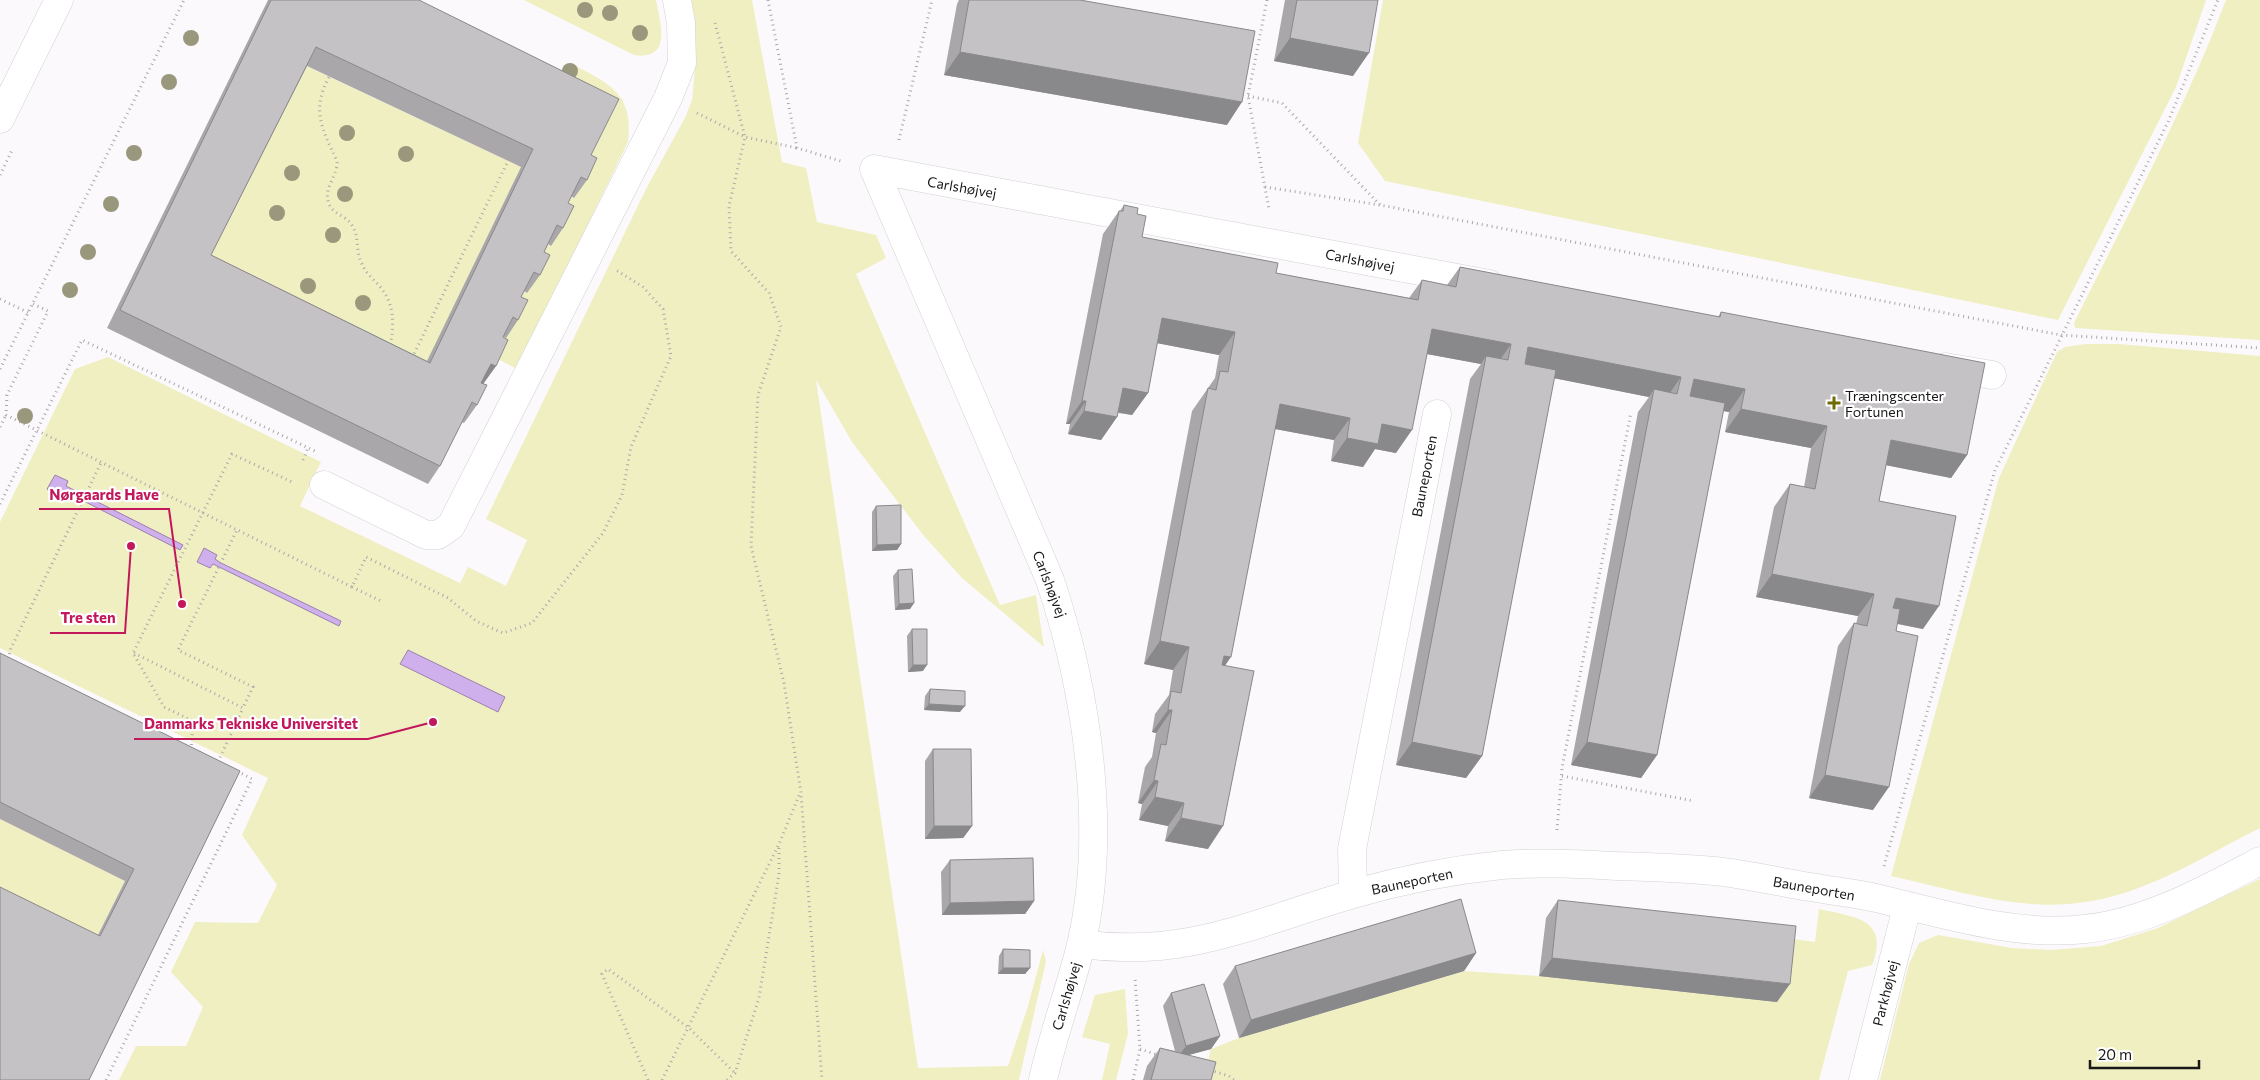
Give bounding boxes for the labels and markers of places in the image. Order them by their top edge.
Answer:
place label: Træningscenter Fortunen [1845,387,1945,420]
marker: Træningscenter Fortunen [1827,396,1841,410]
callout: Nørgaards Have [39,479,169,509]
callout: Tre sten [50,603,125,633]
callout: Danmarks Tekniske Universitet [134,709,368,739]

